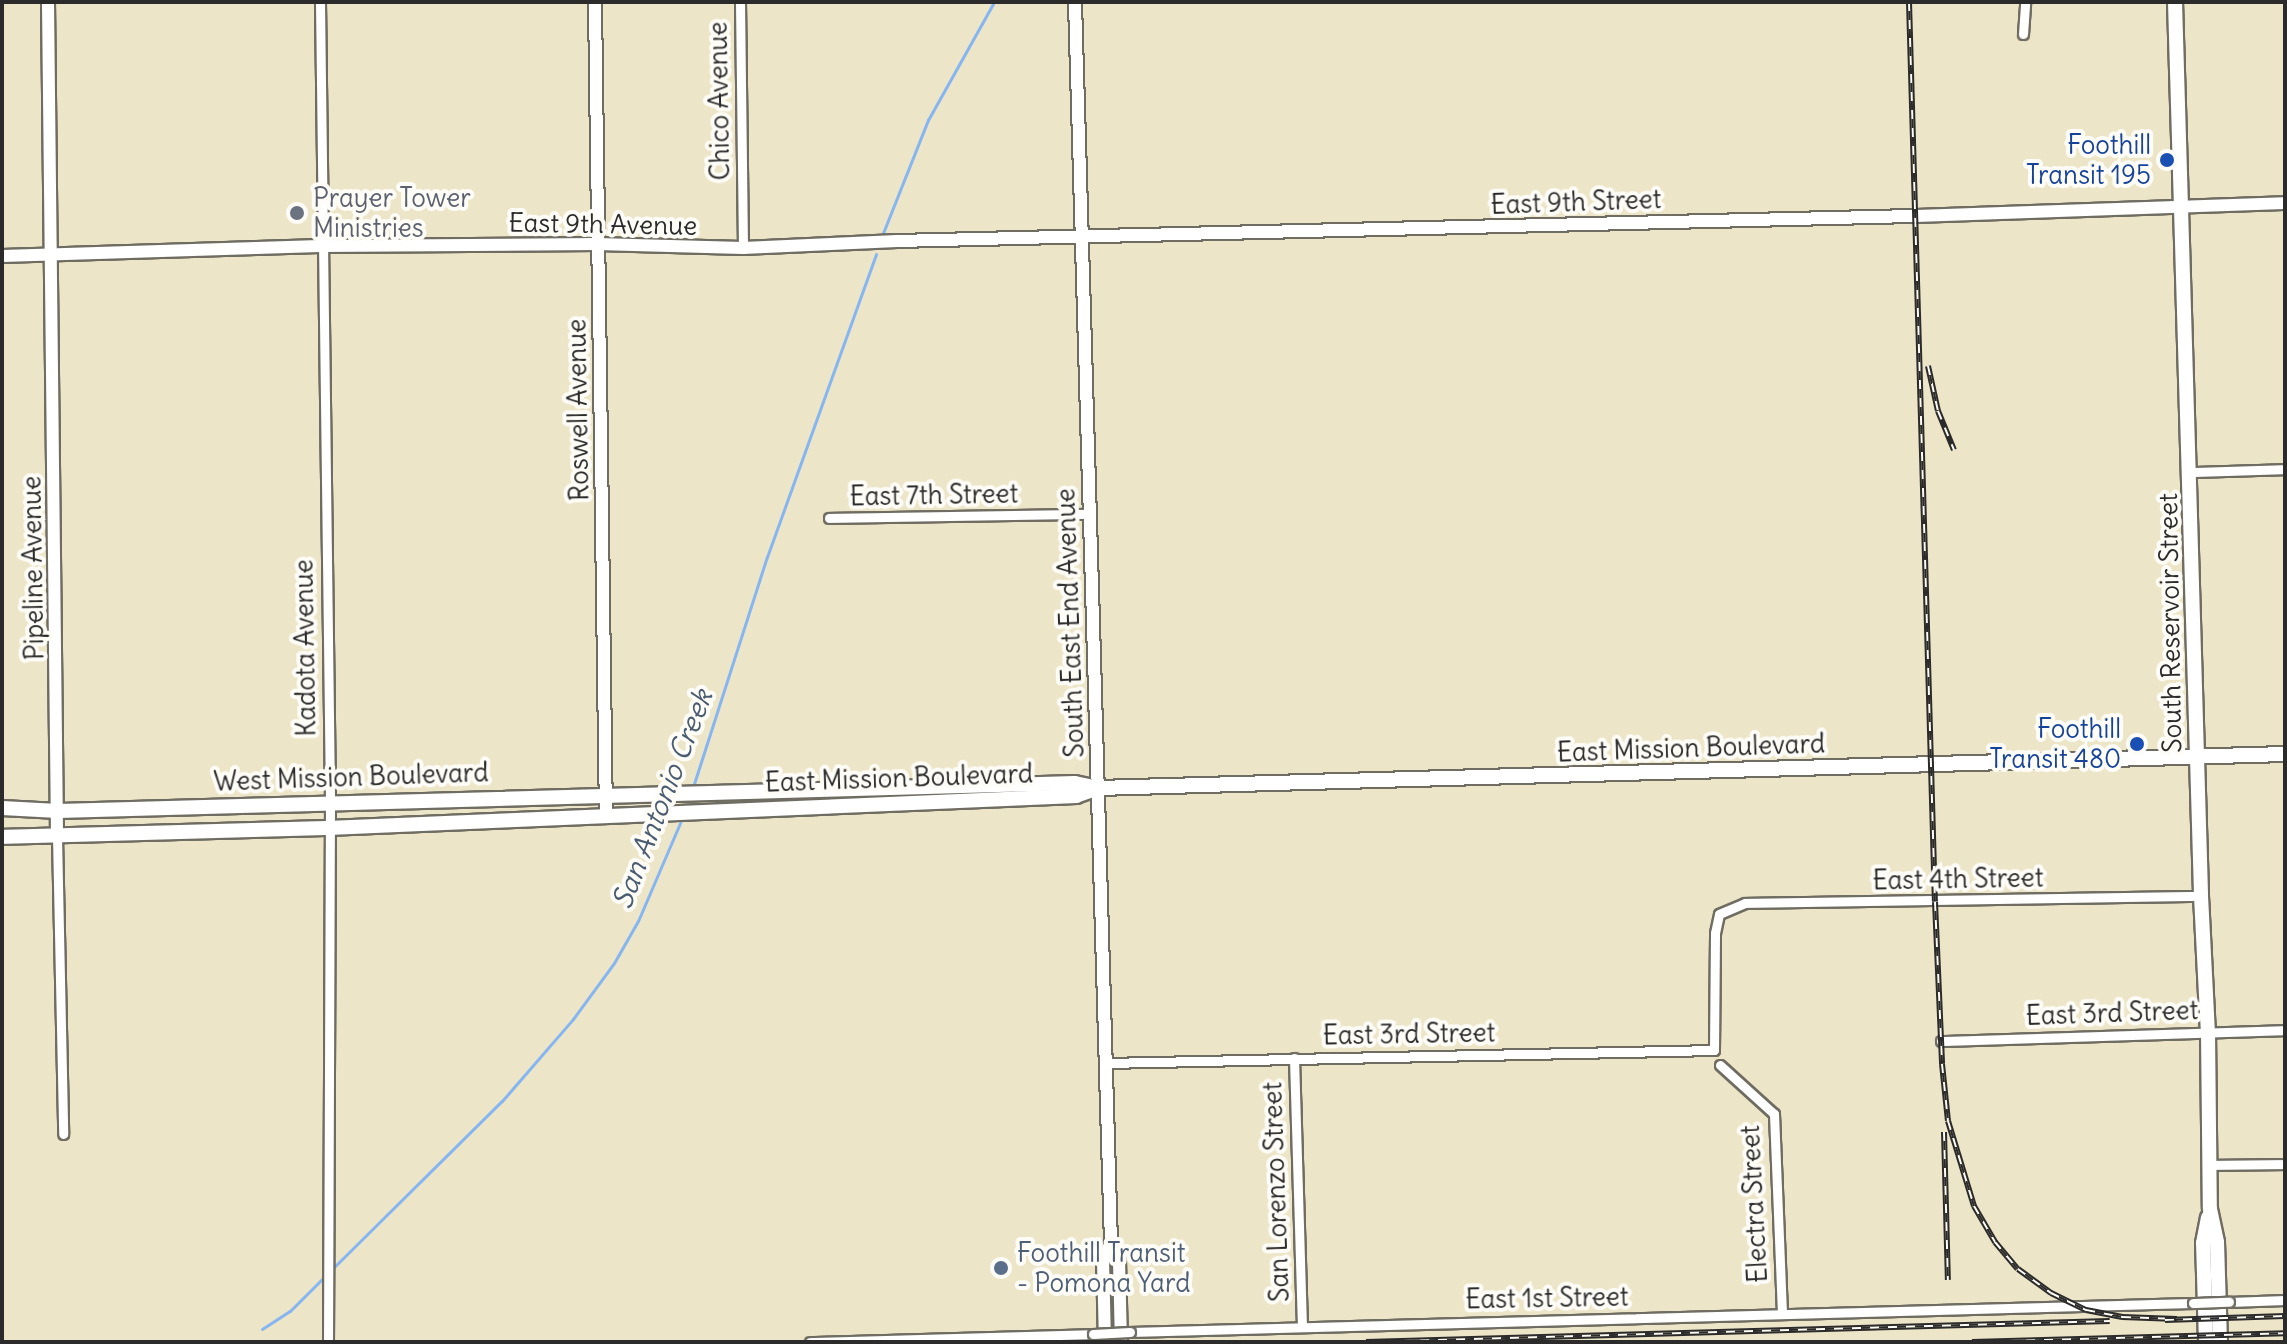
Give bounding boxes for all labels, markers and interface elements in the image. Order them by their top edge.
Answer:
street label: Chico Avenue [702,21,736,181]
place label: Foothill Transit 195 [2026,129,2151,190]
marker: Foothill Transit 195 [2158,151,2176,169]
place label: Prayer Tower Ministries [313,182,471,244]
street label: East 9th Street [1490,183,1662,221]
marker: Prayer Tower Ministries [288,204,306,222]
street label: East 9th Avenue [508,207,698,241]
street label: Roswell Avenue [561,319,595,501]
street label: Pipeline Avenue [16,476,50,660]
street label: East 7th Street [849,478,1019,512]
street label: South East End Avenue [1050,488,1090,758]
street label: South Reservoir Street [2152,493,2188,753]
street label: Kadota Avenue [288,559,322,737]
water label: San Antonio Creek [605,685,719,913]
place label: Foothill Transit 480 [1989,713,2121,774]
street label: East Mission Boulevard [1556,728,1826,768]
marker: Foothill Transit 480 [2128,735,2146,753]
street label: West Mission Boulevard [213,757,489,797]
street label: East Mission Boulevard [764,758,1034,798]
street label: East 4th Street [1872,862,2044,896]
street label: East 3rd Street [2025,994,2199,1032]
street label: East 3rd Street [1322,1017,1496,1051]
street label: San Lorenzo Street [1257,1081,1295,1303]
street label: Electra Street [1734,1124,1774,1284]
place label: Foothill Transit - Pomona Yard [1017,1237,1191,1298]
marker: Foothill Transit - Pomona Yard [992,1259,1010,1277]
street label: East 1st Street [1465,1281,1629,1315]

